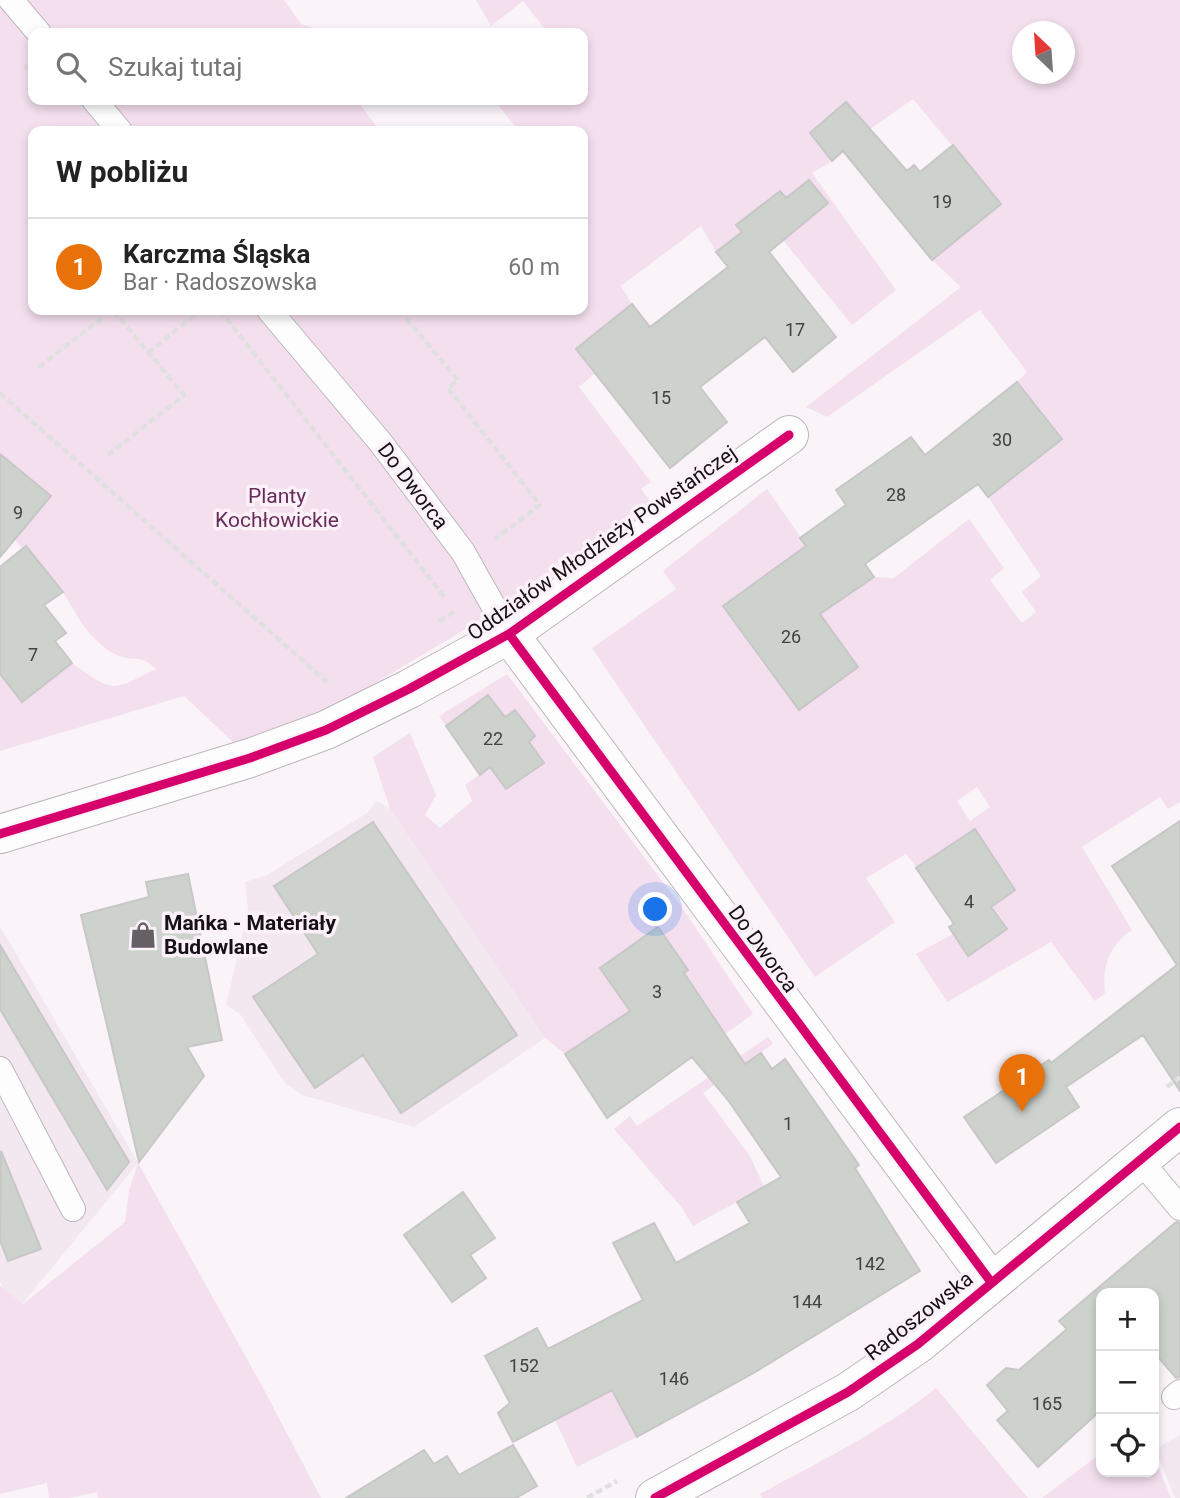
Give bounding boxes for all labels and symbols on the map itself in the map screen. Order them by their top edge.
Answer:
north arrow [1012,21,1075,84]
house number: 19 [932,191,952,212]
house number: 17 [785,319,805,340]
house number: 15 [651,387,671,408]
house number: 30 [992,429,1012,450]
street label: Do Dworca [373,438,453,534]
street label: Oddziałów Młodzieży Powstańczej [463,441,741,645]
park label: Planty Kochłowickie [215,484,339,532]
house number: 28 [886,484,906,505]
house number: 9 [13,502,23,523]
house number: 26 [781,626,801,647]
house number: 7 [28,644,38,665]
house number: 22 [483,728,503,749]
house number: 4 [964,891,974,912]
your location [638,892,672,926]
street label: Do Dworca [723,901,803,997]
place label: Mańka - Materiały Budowlane [164,911,337,959]
shop icon: Mańka - Materiały Budowlane [128,920,158,950]
house number: 3 [652,981,662,1002]
pin: 1 [999,1054,1045,1112]
house number: 1 [783,1113,793,1134]
house number: 142 [855,1253,885,1274]
street label: Radoszowska [860,1267,978,1365]
house number: 144 [792,1291,822,1312]
house number: 152 [509,1355,539,1376]
house number: 146 [659,1368,689,1389]
house number: 165 [1032,1393,1062,1414]

